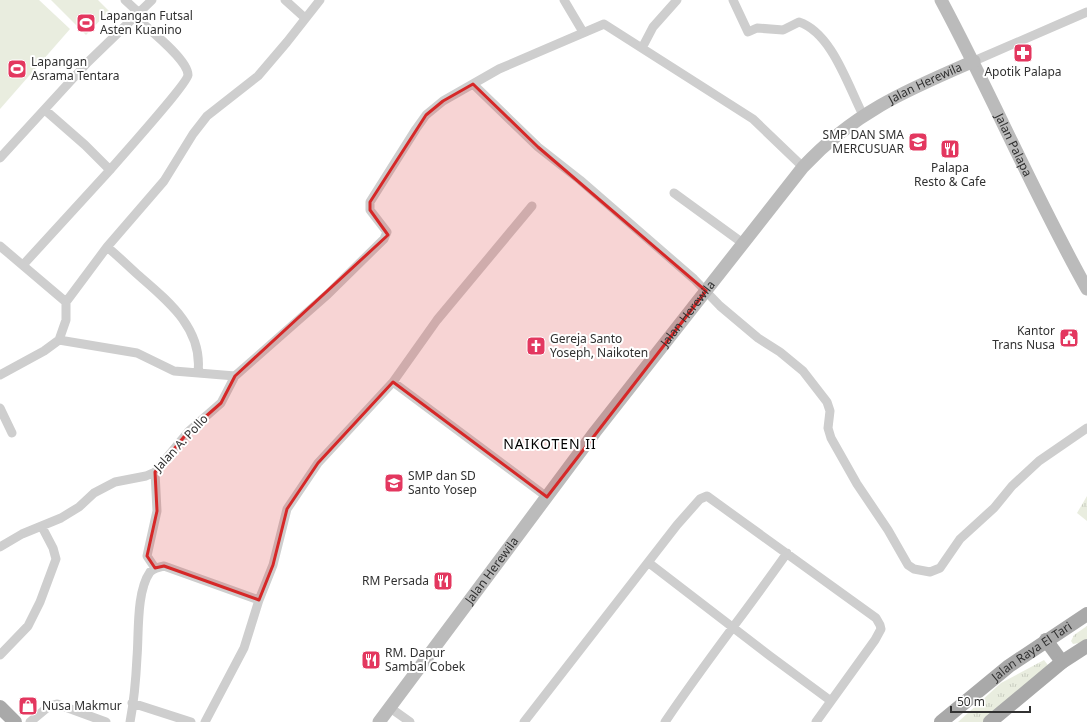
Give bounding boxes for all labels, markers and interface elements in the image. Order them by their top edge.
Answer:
place label: Lapangan Futsal Asten Kuanino [100,7,193,38]
sports icon: Lapangan Futsal Asten Kuanino [75,12,97,34]
pharmacy icon: Apotik Palapa [1012,42,1034,64]
place label: Lapangan Asrama Tentara [31,53,119,84]
sports icon: Lapangan Asrama Tentara [6,58,28,80]
street label: Jalan Herewila [884,58,965,108]
place label: Apotik Palapa [984,63,1062,80]
street label: Jalan Palapa [991,109,1036,179]
place label: SMP DAN SMA MERCUSUAR [823,126,905,157]
school or university icon: SMP DAN SMA MERCUSUAR [907,131,929,153]
restaurant icon: Palapa Resto & Cafe [939,138,961,160]
place label: Palapa Resto & Cafe [914,159,986,190]
street label: Jalan Herewila [656,277,719,351]
place label: Kantor Trans Nusa [992,322,1055,353]
public building icon: Kantor Trans Nusa [1058,327,1080,349]
place label: Gereja Santo Yoseph, Naikoten [550,330,648,361]
church icon: Gereja Santo Yoseph, Naikoten [525,335,547,357]
street label: Jalan A. Pollo [149,410,212,476]
district label: NAIKOTEN II [503,434,597,453]
place label: SMP dan SD Santo Yosep [408,467,477,498]
school or university icon: SMP dan SD Santo Yosep [383,472,405,494]
street label: Jalan Herewila [460,533,522,608]
restaurant icon: RM Persada [432,570,454,592]
place label: RM Persada [362,572,429,589]
street label: Jalan Raya El Tari [987,618,1075,686]
place label: RM. Dapur Sambal Cobek [385,644,466,675]
restaurant icon: RM. Dapur Sambal Cobek [360,649,382,671]
scale bar [951,688,1030,714]
text: 50 m [957,693,985,710]
shop icon: Nusa Makmur [17,695,39,717]
place label: Nusa Makmur [42,697,122,714]

